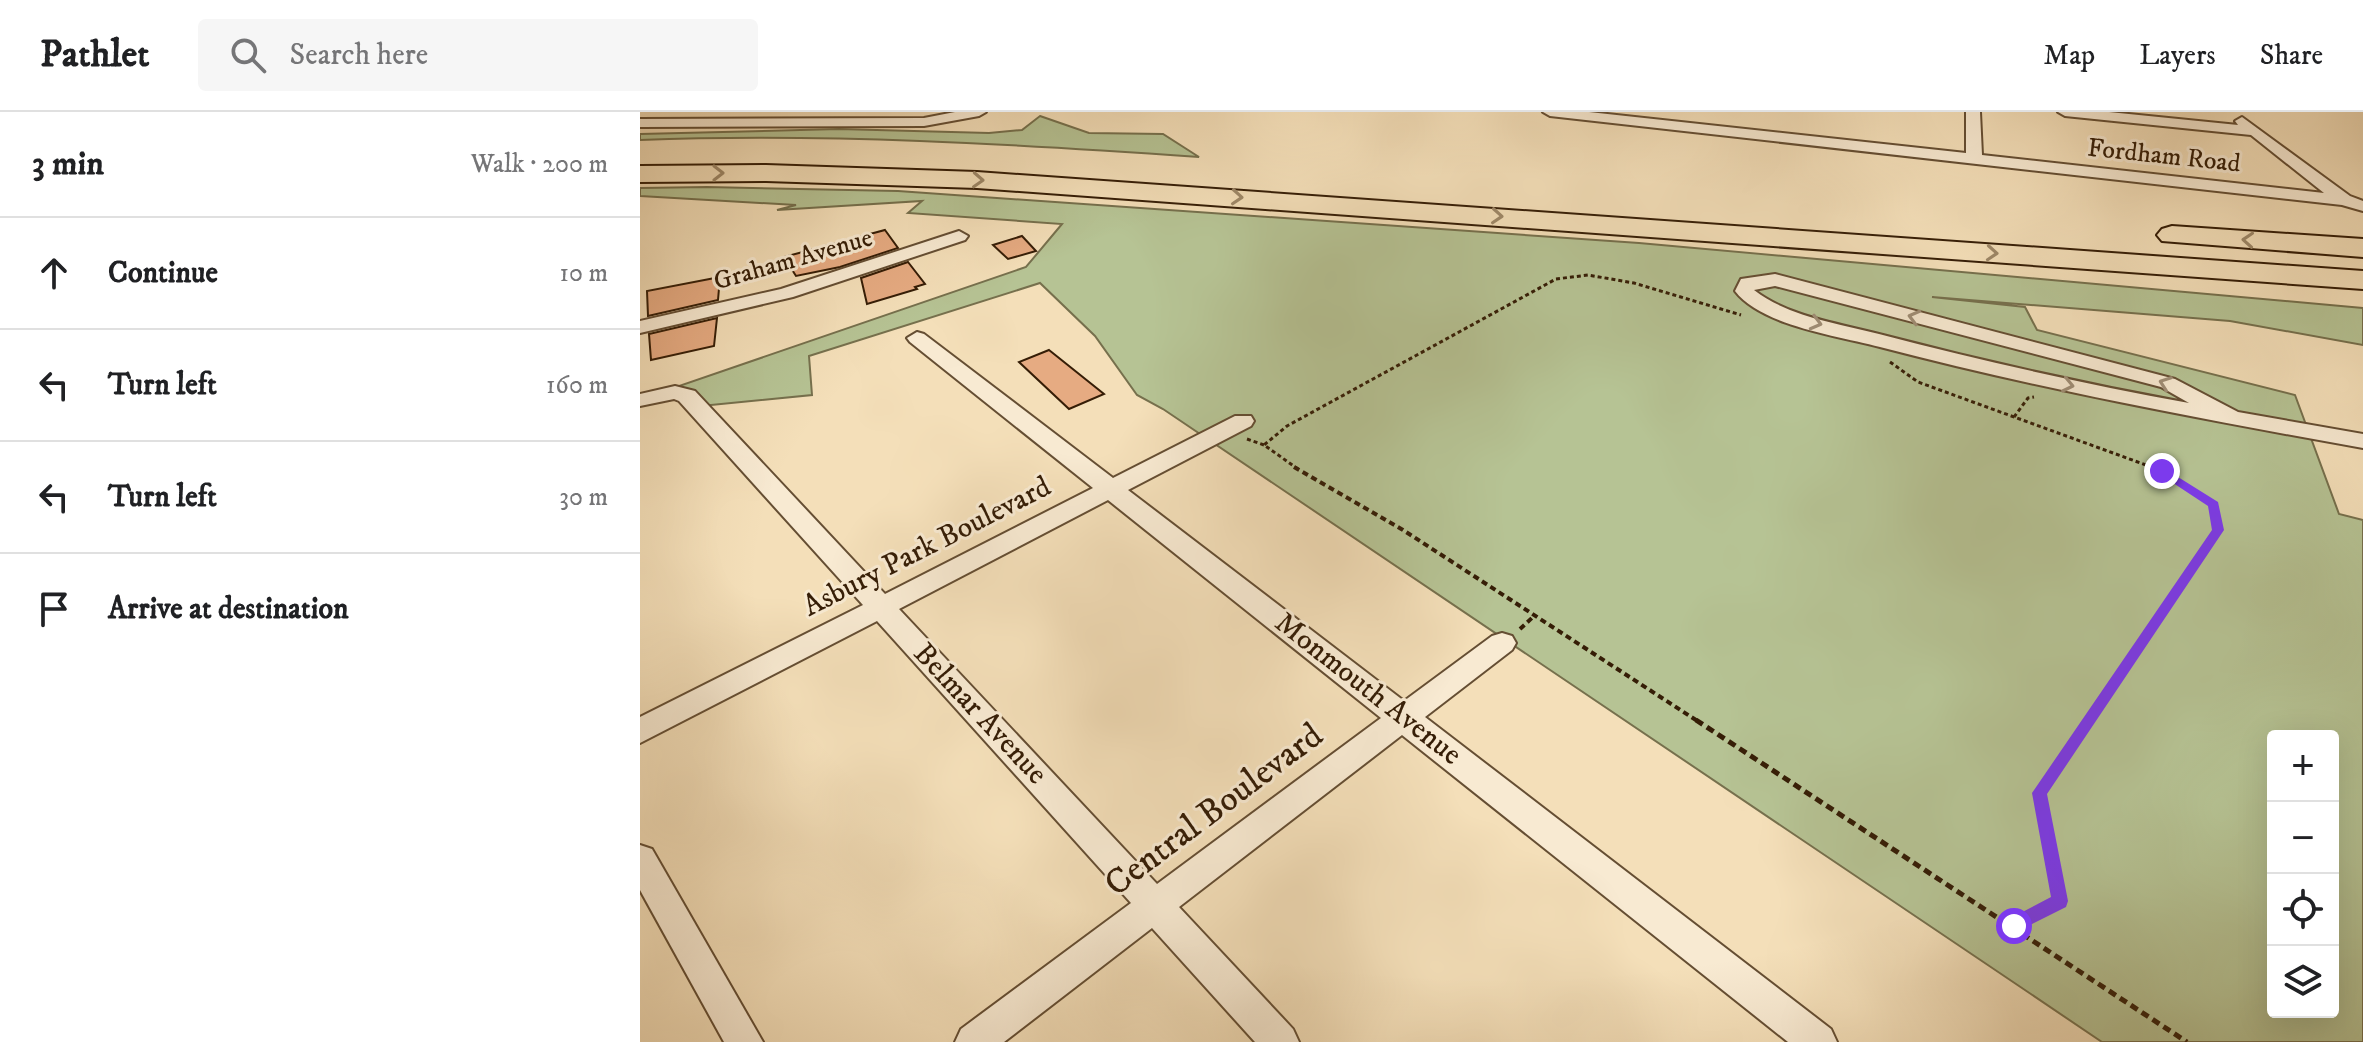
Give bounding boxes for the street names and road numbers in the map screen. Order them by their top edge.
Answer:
street label: Fordham Road [2086,132,2242,180]
street label: Graham Avenue [710,222,876,298]
street label: Asbury Park Boulevard [797,468,1057,626]
street label: Monmouth Avenue [1267,605,1469,773]
street label: Belmar Avenue [905,636,1055,792]
street label: Central Boulevard [1096,713,1332,907]

